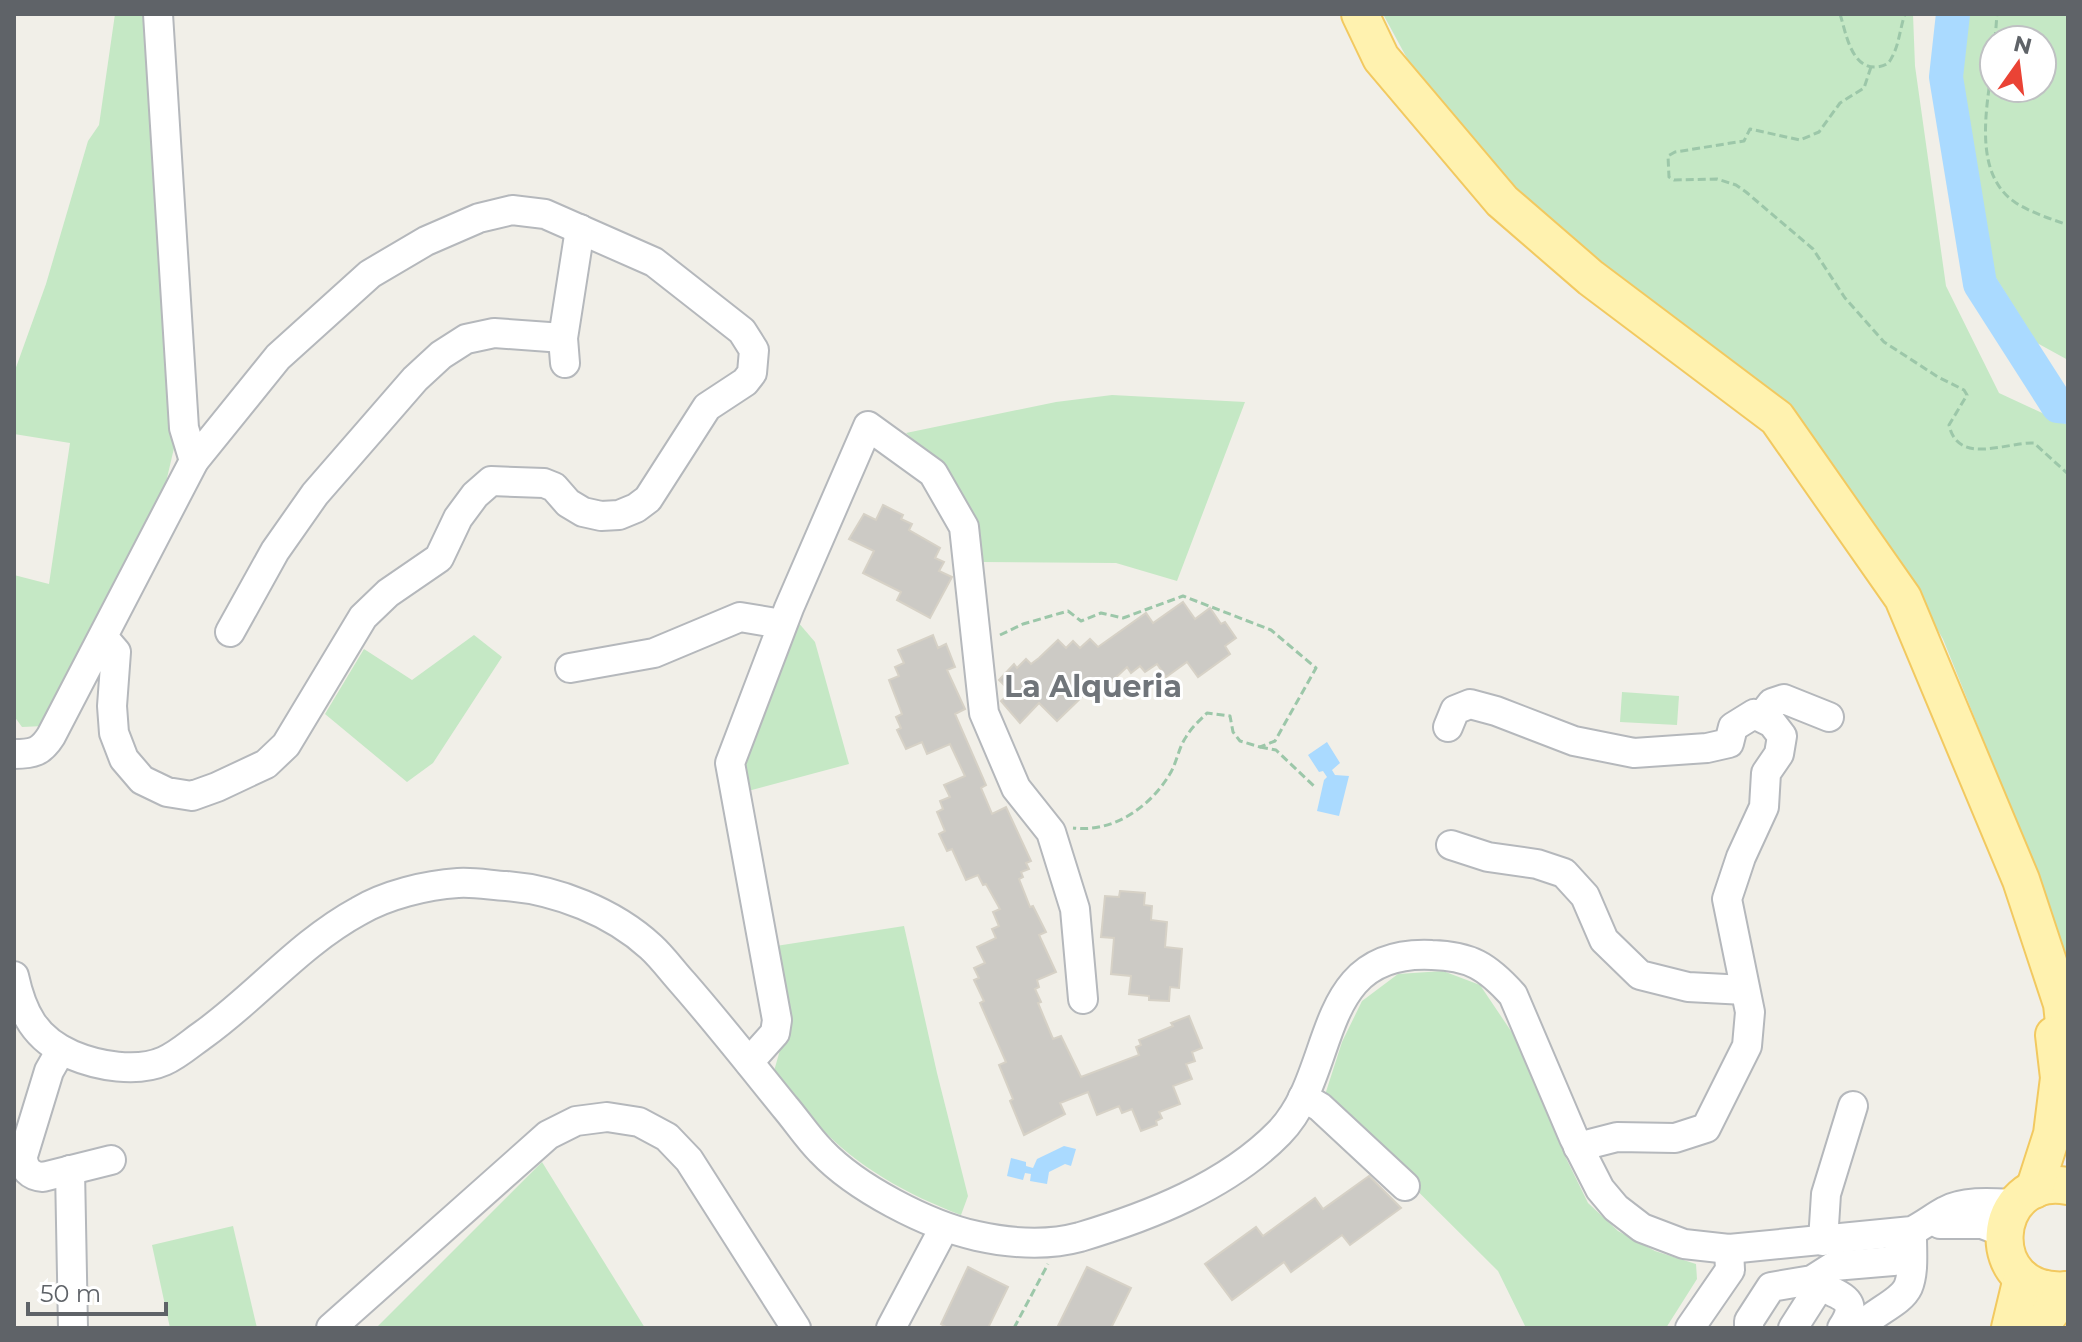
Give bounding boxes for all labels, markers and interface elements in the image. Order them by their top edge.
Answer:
north arrow [1978,24,2058,104]
text: N [2011,30,2035,60]
district label: La Alqueria [1004,668,1182,705]
scale bar [28,1266,166,1316]
text: 50 m [40,1279,101,1308]

